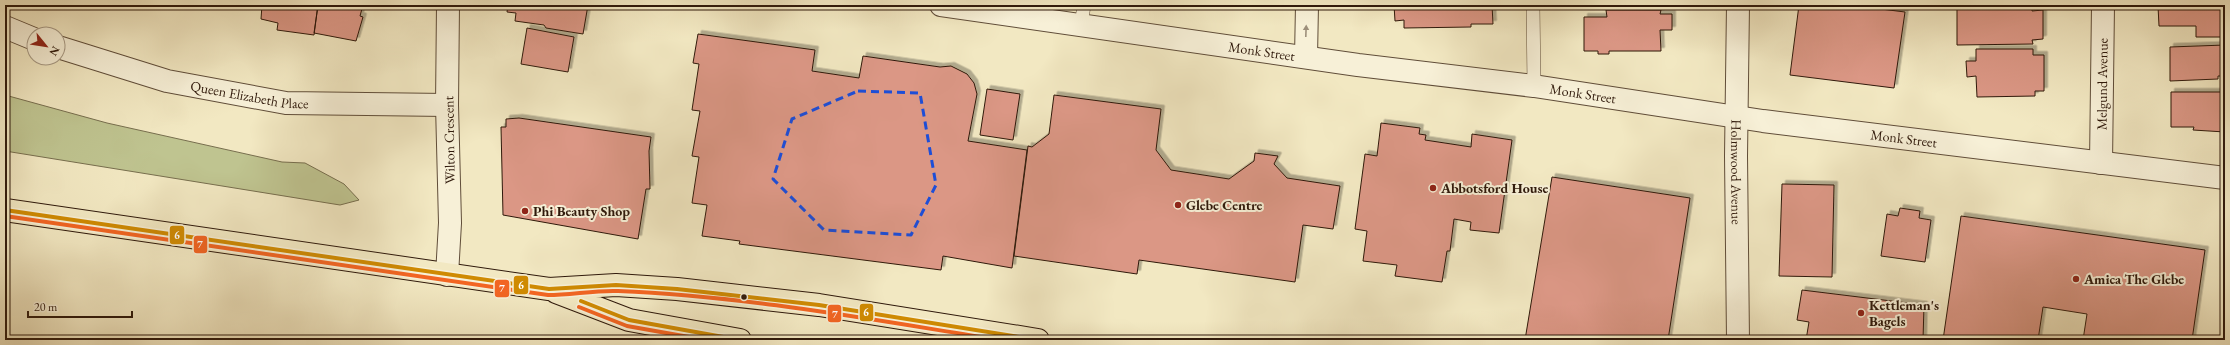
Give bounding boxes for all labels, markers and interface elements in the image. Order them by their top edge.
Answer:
one-way arrow [1303,25,1310,37]
north arrow [26,26,66,66]
street label: Monk Street [1227,37,1297,65]
street label: Melgund Avenue [2092,37,2112,130]
text: N [46,44,63,58]
street label: Queen Elizabeth Place [189,77,309,112]
street label: Monk Street [1548,80,1618,108]
street label: Wilton Crescent [439,95,459,184]
street label: Holmwood Avenue [1727,119,1746,225]
street label: Monk Street [1869,125,1939,151]
place label: Abbotsford House [1440,179,1549,197]
marker: Abbotsford House [1428,183,1438,193]
place label: Glebe Centre [1186,196,1263,214]
marker: Glebe Centre [1173,200,1183,210]
place label: Phi Beauty Shop [533,202,630,220]
marker: Phi Beauty Shop [520,206,530,216]
line badge: 6 [169,225,185,245]
text: 6 [174,228,180,242]
line badge: 7 [193,235,208,254]
text: 7 [197,237,203,251]
place label: Amica The Glebe [2083,270,2184,288]
marker: Amica The Glebe [2071,274,2081,284]
line badge: 6 [513,275,529,295]
text: 6 [518,278,524,292]
line badge: 7 [494,279,510,298]
text: 7 [499,281,505,295]
unlabelled marker [739,292,749,302]
scale bar [28,293,132,319]
place label: Kettleman's Bagels [1869,296,1939,330]
text: 20 m [34,299,58,315]
line badge: 6 [859,303,874,322]
line badge: 7 [827,304,842,323]
text: 6 [863,305,869,319]
text: 7 [832,307,838,321]
marker: Kettleman's Bagels [1856,308,1866,318]

